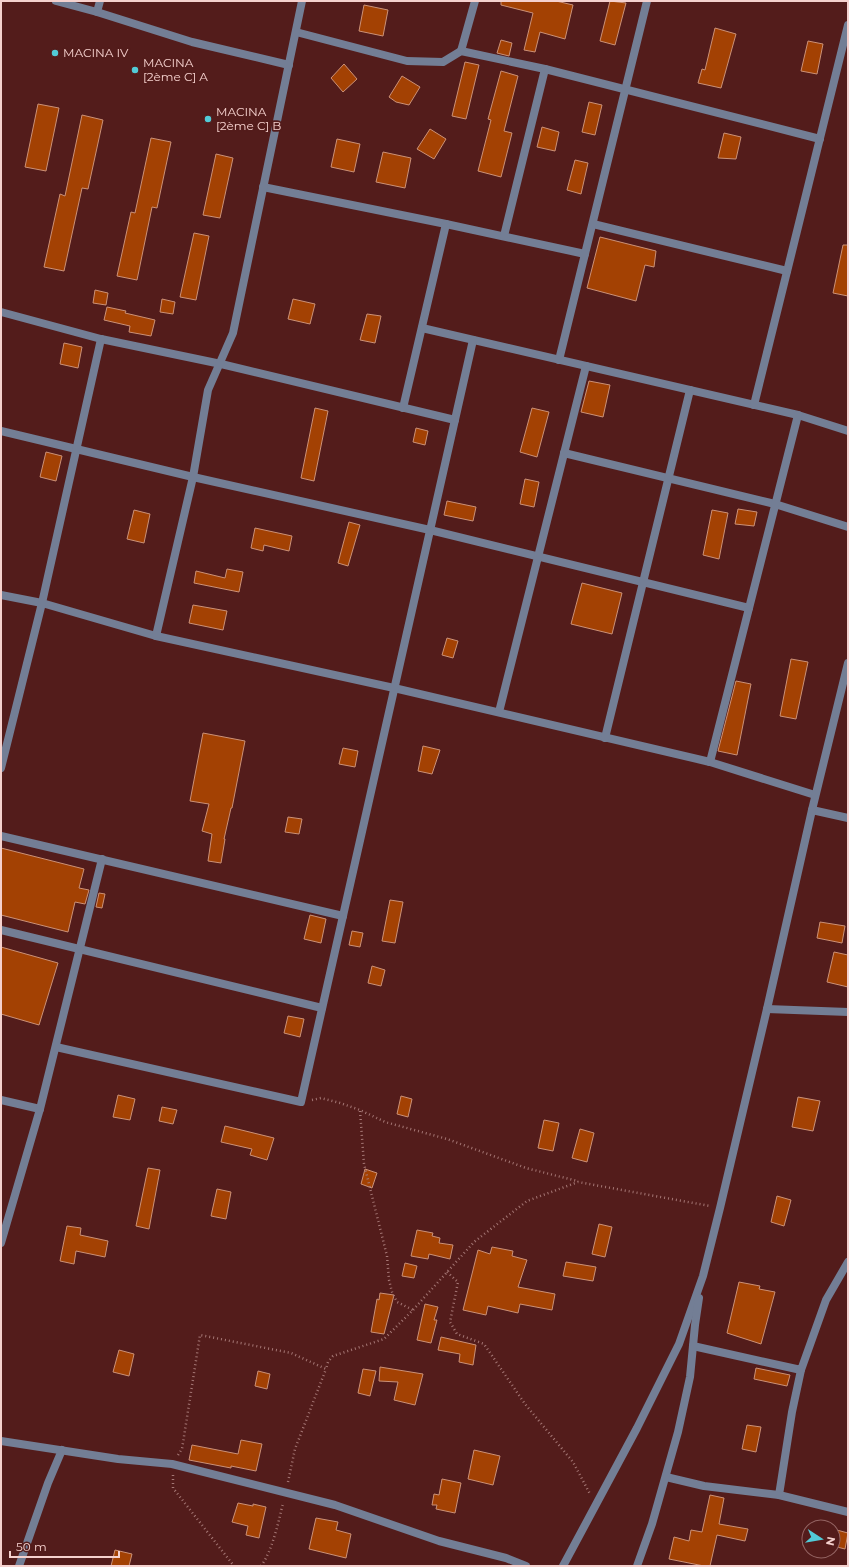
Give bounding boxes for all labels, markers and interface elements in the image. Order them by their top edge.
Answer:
place label: MACINA IV [63,45,129,60]
marker: MACINA IV [50,48,60,58]
place label: MACINA [2ème C] A [143,55,208,84]
marker: MACINA [2ème C] A [130,65,140,75]
place label: MACINA [2ème C] B [216,104,281,133]
marker: MACINA [2ème C] B [203,114,213,124]
north arrow [801,1519,841,1559]
scale bar [10,1533,119,1559]
text: N [823,1535,839,1547]
text: 50 m [16,1539,47,1554]

